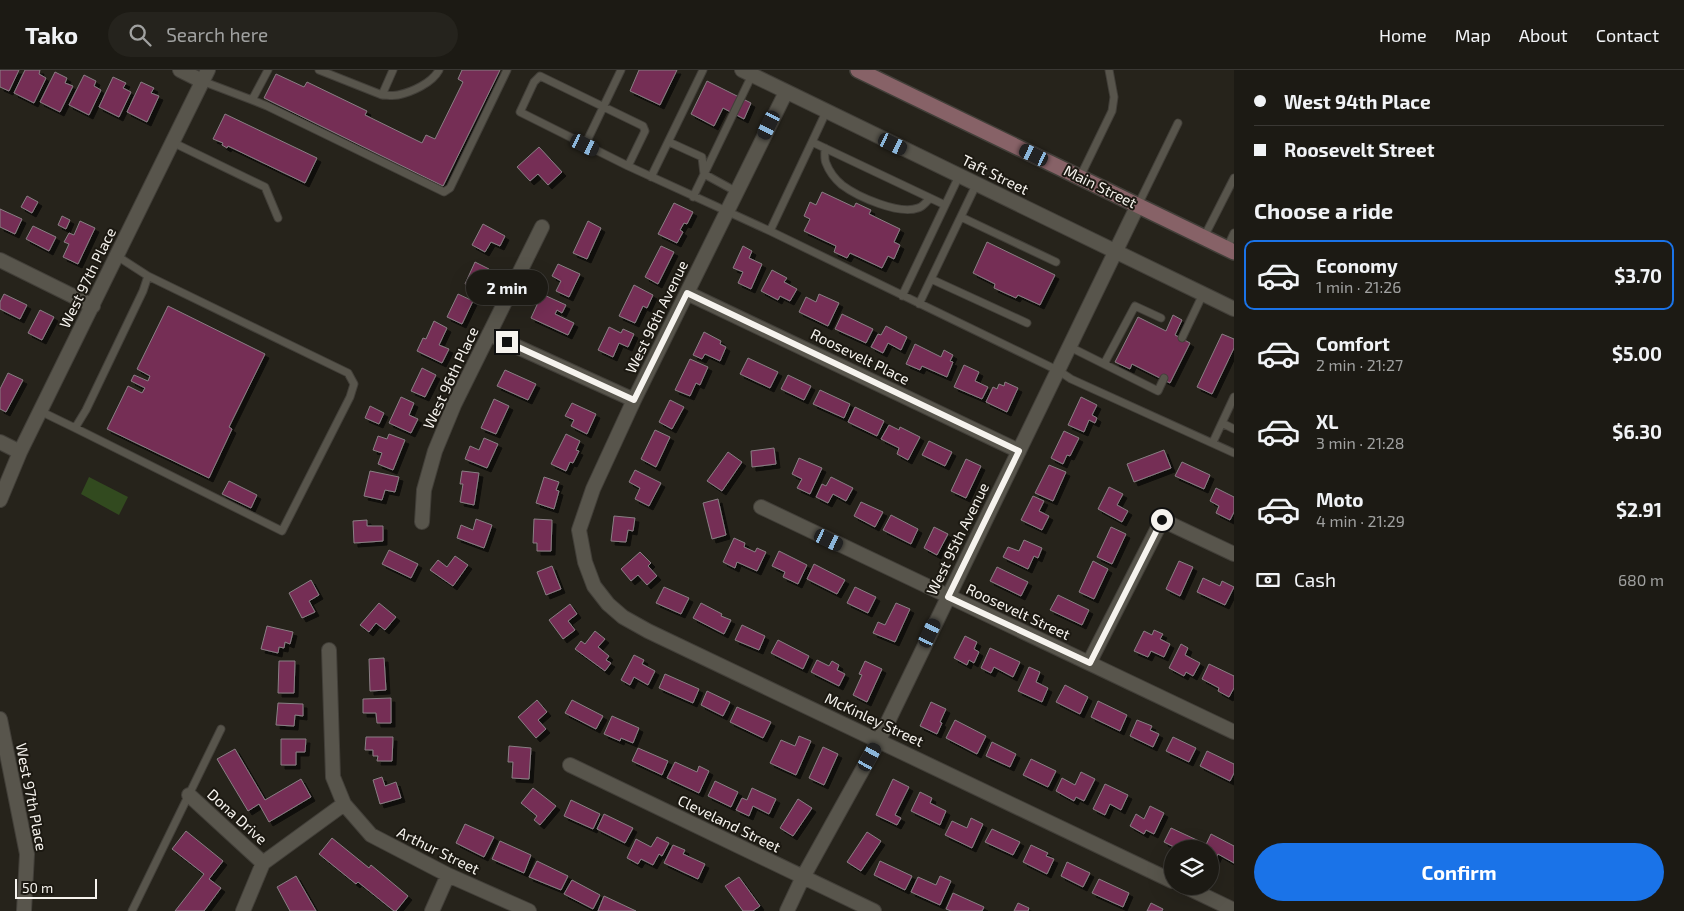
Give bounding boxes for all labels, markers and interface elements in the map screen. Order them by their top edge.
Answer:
search box [108,12,458,57]
text: Tako [25,20,78,49]
icon: search [126,21,154,49]
text: Search here [166,23,268,46]
text: Home [1379,24,1427,46]
text: Map [1455,24,1491,46]
text: About [1519,24,1568,46]
text: Contact [1596,24,1659,46]
text: West 94th Place [1284,90,1431,113]
car [755,108,782,142]
car [876,131,909,157]
car [568,132,601,158]
text: Roosevelt Street [1284,138,1435,161]
car [1017,142,1050,168]
street label: Taft Street [959,150,1032,198]
street label: Main Street [1061,161,1140,212]
text: Choose a ride [1254,197,1393,223]
street label: West 97th Place [55,224,119,331]
icon: car [1256,253,1301,298]
text: Economy [1316,254,1398,277]
street label: West 96th Avenue [621,257,691,376]
text: $3.70 [1614,264,1662,287]
callout: 2 min [466,270,548,304]
text: 1 min · 21:26 [1316,277,1401,296]
text: 2 min [487,278,527,297]
street label: West 96th Place [419,324,482,431]
street label: Roosevelt Place [808,324,913,388]
route end [496,331,518,353]
icon: car [1256,331,1301,376]
text: Comfort [1316,332,1390,355]
text: $5.00 [1612,342,1662,365]
text: 2 min · 21:27 [1316,355,1403,374]
icon: car [1256,409,1301,454]
text: XL [1316,410,1338,433]
text: $6.30 [1612,420,1662,443]
text: 3 min · 21:28 [1316,433,1405,452]
street label: West 95th Avenue [922,479,992,598]
icon: car [1256,487,1301,532]
text: Moto [1316,488,1364,511]
text: $2.91 [1616,498,1662,521]
route start [1151,509,1173,531]
text: 4 min · 21:29 [1316,511,1405,530]
car [812,527,845,553]
icon: cash [1254,566,1282,594]
text: Cash [1294,568,1336,591]
text: 680 m [1618,570,1664,589]
street label: Roosevelt Street [963,579,1074,643]
car [916,616,943,650]
street label: McKinley Street [822,688,927,750]
car [856,740,883,774]
street label: West 97th Place [13,741,51,852]
street label: Dona Drive [204,785,271,848]
street label: Cleveland Street [675,790,784,856]
street label: Arthur Street [394,822,483,878]
map controls [1164,840,1219,895]
button: layers [1164,840,1219,895]
button: Confirm [1254,843,1664,901]
scale bar [15,876,98,899]
text: 50 m [22,879,53,896]

